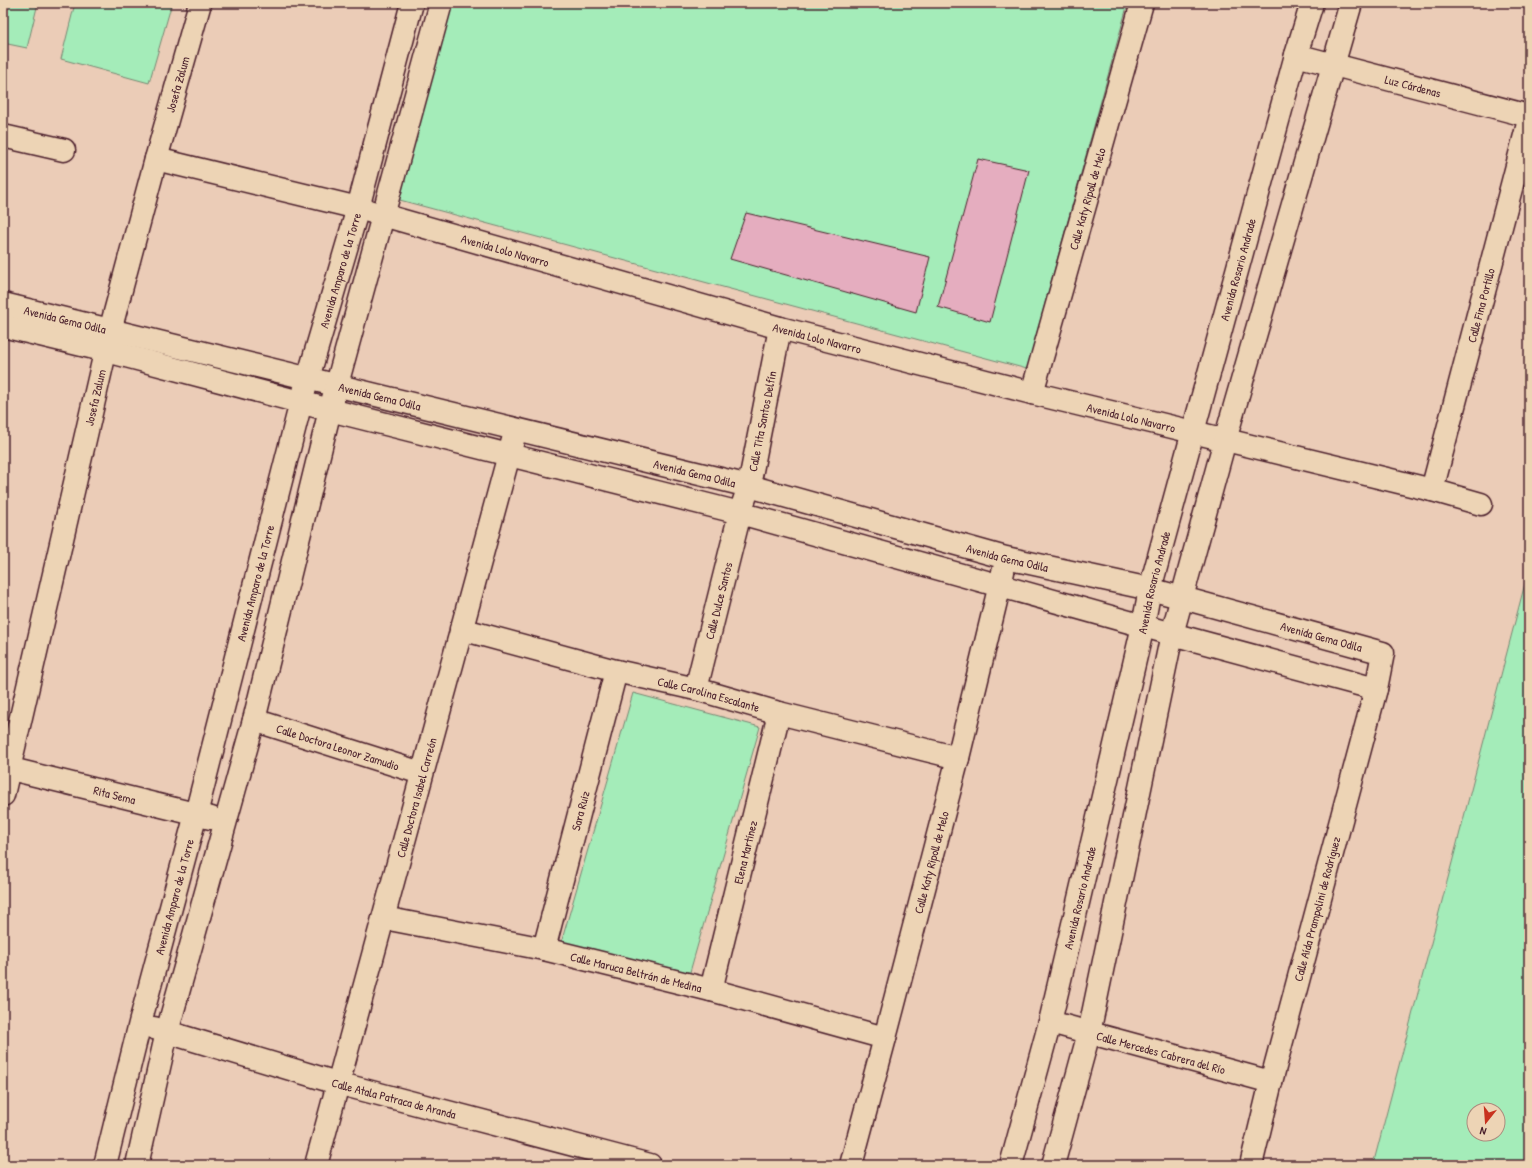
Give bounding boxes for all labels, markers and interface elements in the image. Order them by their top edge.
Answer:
street label: Josefa Zalum [161,54,193,114]
street label: Luz Cárdenas [1383,70,1443,101]
street label: Calle Katy Ripoll de Melo [1064,145,1109,252]
street label: Avenida Amparo de la Torre [315,211,365,330]
street label: Avenida Rosario Andrade [1215,216,1260,322]
street label: Avenida Lolo Navarro [459,229,551,270]
street label: Calle Fina Portillo [1463,266,1498,344]
street label: Avenida Gema Odila [22,301,108,337]
street label: Avenida Lolo Navarro [771,318,863,357]
street label: Josefa Zalum [80,368,109,427]
street label: Calle Tita Santos Delfín [744,369,780,473]
street label: Avenida Gema Odila [337,378,423,414]
street label: Avenida Lolo Navarro [1085,398,1177,436]
street label: Avenida Gema Odila [652,455,738,491]
street label: Avenida Amparo de la Torre [232,523,278,643]
street label: Avenida Rosario Andrade [1133,529,1174,635]
street label: Avenida Gema Odila [964,539,1050,575]
street label: Calle Dulce Santos [700,560,736,641]
street label: Avenida Gema Odila [1279,617,1365,656]
street label: Calle Carolina Escalante [656,672,762,716]
street label: Calle Doctora Leonor Zamudio [274,719,402,774]
street label: Calle Doctora Isabel Carreón [391,735,440,859]
street label: Rita Sema [92,781,138,808]
street label: Sara Ruiz [567,789,593,832]
street label: Calle Katy Ripoll de Melo [909,809,952,915]
street label: Elena Martínez [729,819,761,886]
street label: Calle Aída Prampolini de Rodríguez [1289,835,1345,983]
street label: Avenida Amparo de la Torre [150,837,198,957]
street label: Avenida Rosario Andrade [1059,844,1100,951]
street label: Calle Maruca Beltrán de Medina [569,947,704,996]
street label: Calle Mercedes Cabrera del Río [1095,1026,1228,1078]
street label: Calle Atala Patraca de Aranda [330,1073,458,1122]
north arrow [1466,1102,1506,1142]
text: N [1478,1124,1488,1139]

